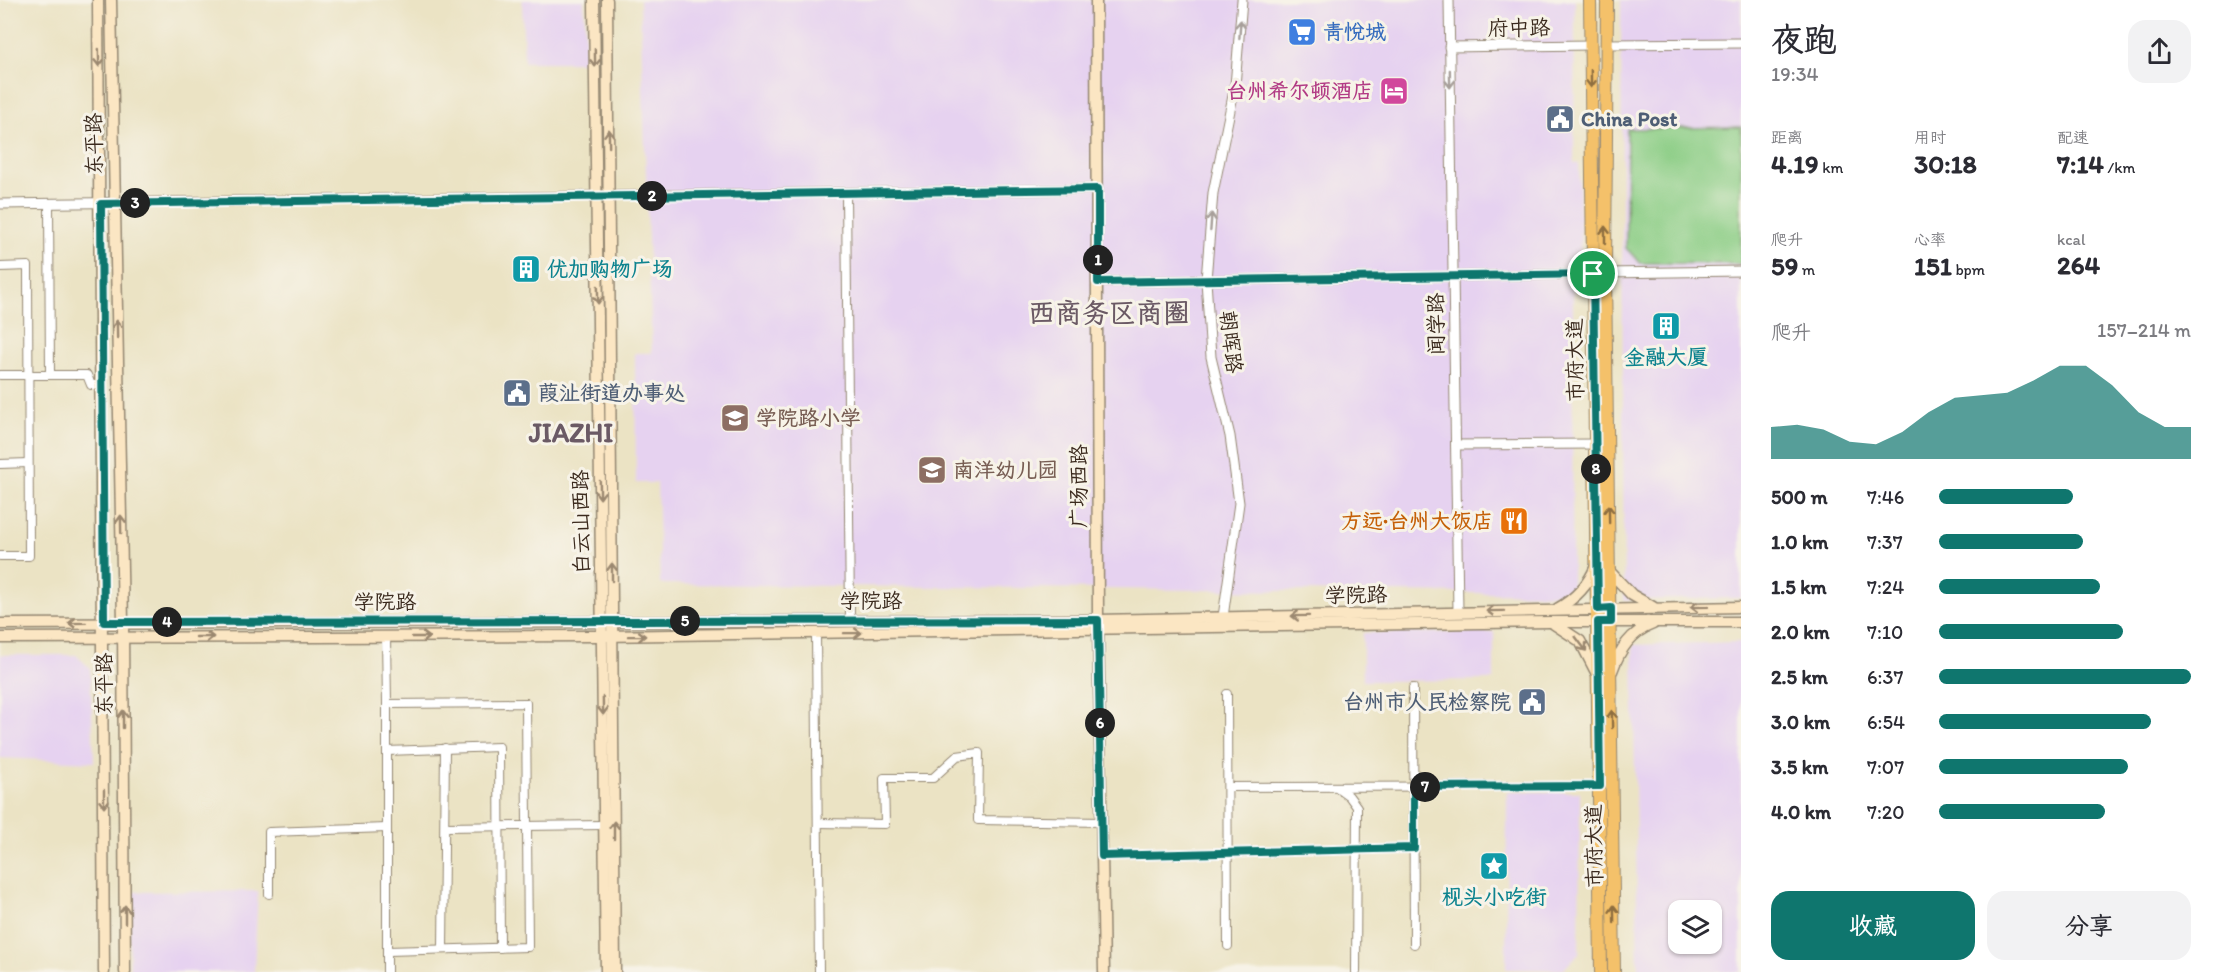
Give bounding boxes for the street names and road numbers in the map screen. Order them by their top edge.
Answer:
street label: 府中路 [1487,14,1551,41]
street label: 东平路 [80,112,107,176]
street label: 闻学路 [1422,292,1449,356]
street label: 朝晖路 [1215,309,1248,375]
street label: 市府大道 [1561,318,1588,402]
street label: 广场西路 [1066,444,1091,528]
street label: 白云山西路 [567,469,594,575]
street label: 学院路 [1324,581,1388,608]
street label: 学院路 [840,588,903,613]
street label: 学院路 [354,589,417,614]
street label: 东平路 [91,653,116,716]
street label: 市府大道 [1580,804,1607,888]

